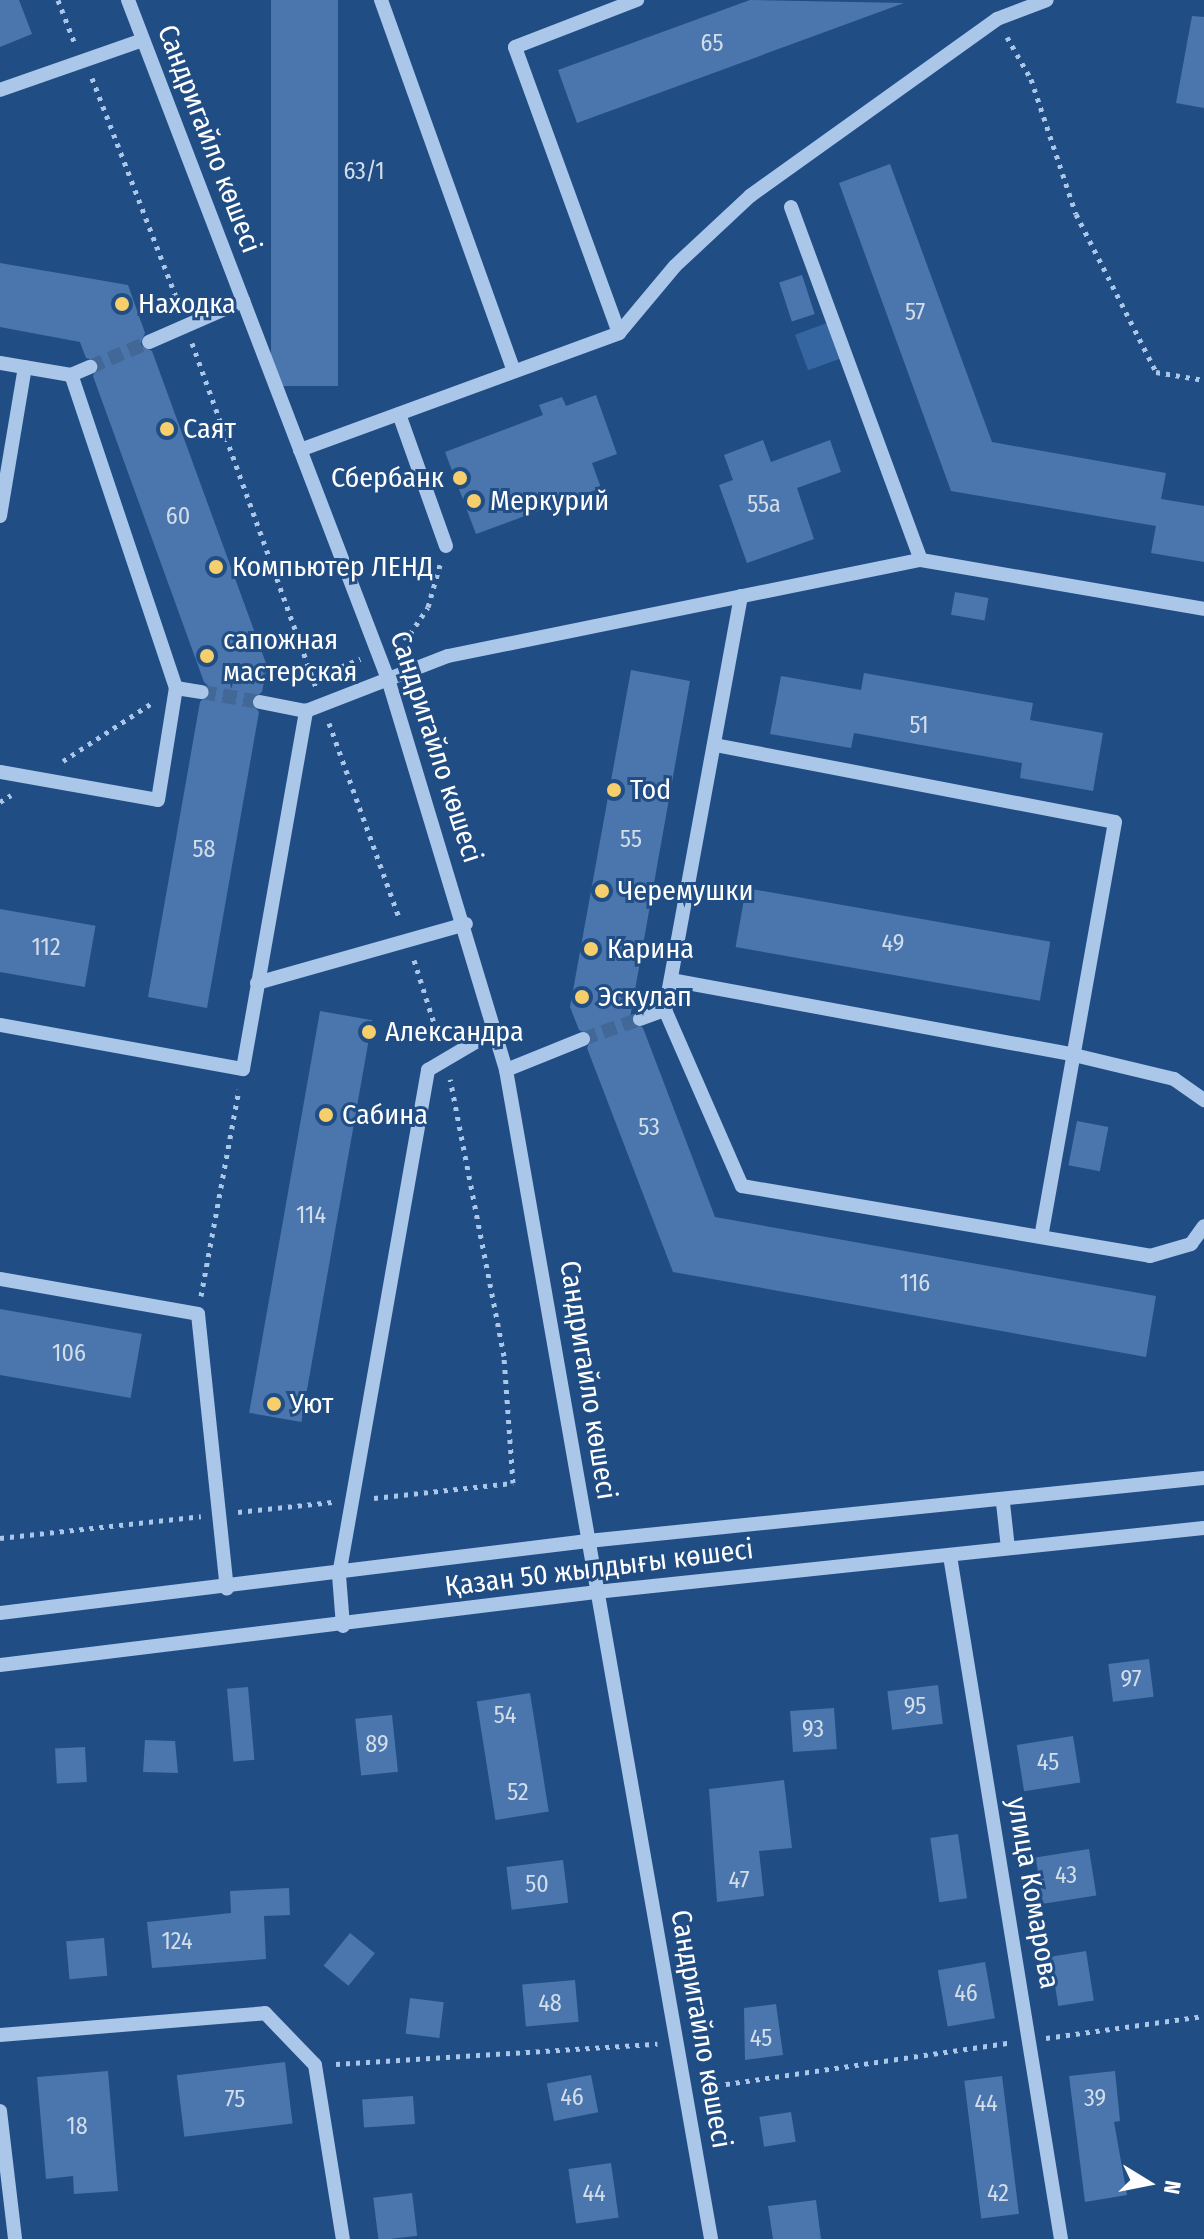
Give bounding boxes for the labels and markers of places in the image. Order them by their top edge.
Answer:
place label: Находка [138,287,236,321]
marker: Находка [113,295,131,313]
place label: Саят [183,412,236,446]
marker: Саят [158,420,176,438]
place label: Сбербанк [331,461,444,495]
marker: Сбербанк [451,469,469,487]
place label: Меркурий [490,484,609,518]
marker: Меркурий [465,492,483,510]
place label: Компьютер ЛЕНД [232,550,433,584]
marker: Компьютер ЛЕНД [207,558,225,576]
place label: сапожная мастерская [223,623,357,689]
marker: сапожная мастерская [198,647,216,665]
place label: Tod [630,773,671,807]
marker: Tod [605,781,623,799]
place label: Черемушки [618,874,753,908]
marker: Черемушки [593,882,611,900]
place label: Карина [607,932,694,966]
marker: Карина [582,940,600,958]
place label: Эскулап [598,980,692,1014]
marker: Эскулап [573,988,591,1006]
place label: Александра [385,1015,524,1049]
marker: Александра [360,1023,378,1041]
place label: Сабина [342,1098,428,1132]
marker: Сабина [317,1106,335,1124]
place label: Уют [290,1387,333,1421]
marker: Уют [265,1395,283,1413]

